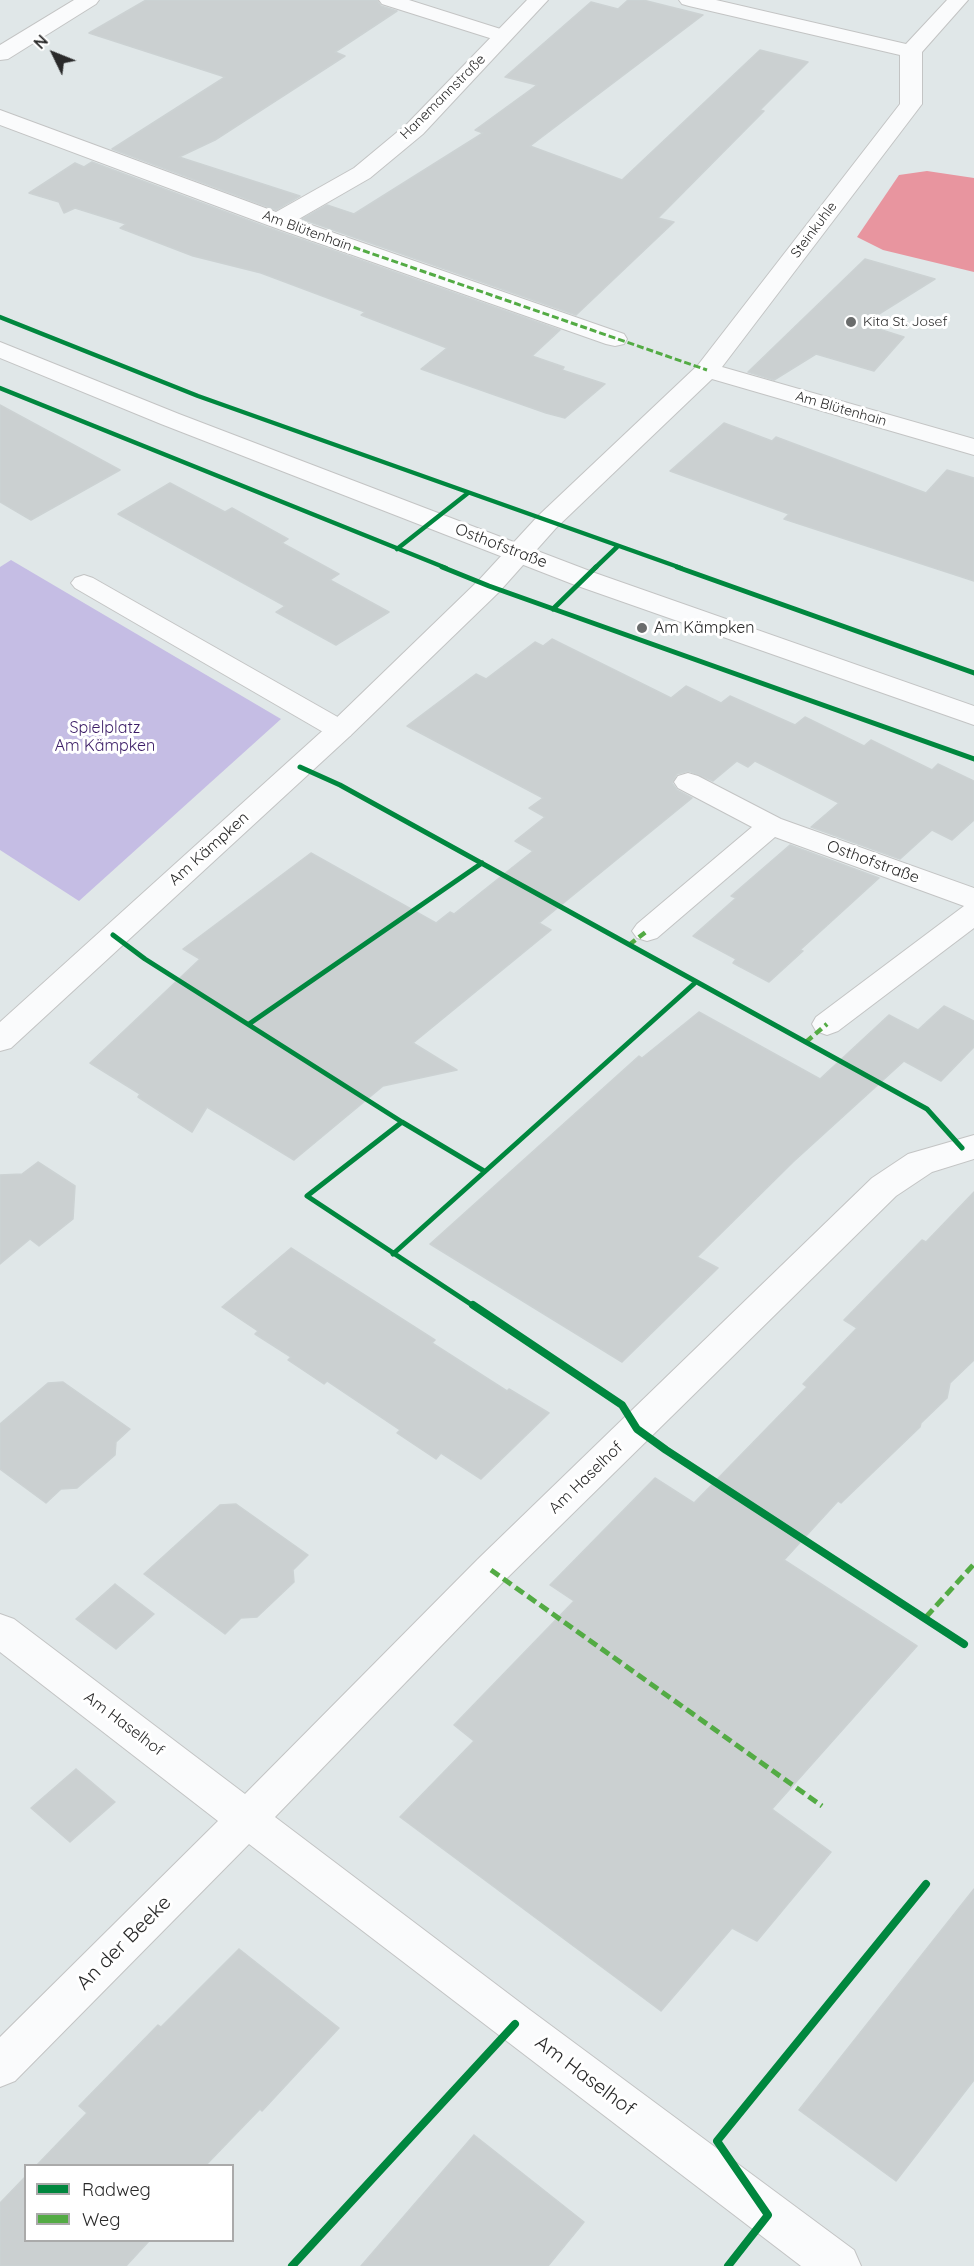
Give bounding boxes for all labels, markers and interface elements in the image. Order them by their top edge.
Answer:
north arrow [24,24,84,84]
text: N [30,31,52,53]
street label: Hanemannstraße [397,51,489,143]
street label: Steinkuhle [787,199,841,261]
street label: Am Blütenhain [260,207,354,255]
place label: Kita St. Josef [863,314,947,330]
marker: Kita St. Josef [844,315,858,329]
street label: Am Blütenhain [793,388,889,430]
street label: Osthofstraße [452,520,550,572]
place label: Am Kämpken [654,618,755,638]
marker: Am Kämpken [635,621,649,635]
park label: Spielplatz Am Kämpken [55,718,155,756]
street label: Am Kämpken [165,808,253,890]
street label: Osthofstraße [824,836,922,888]
street label: Am Haselhof [545,1438,627,1518]
street label: Am Haselhof [80,1688,168,1760]
street label: An der Beeke [72,1891,176,1995]
street label: Am Haselhof [530,2031,640,2121]
legend [24,2164,234,2242]
text: Radweg [82,2178,151,2201]
text: Weg [82,2208,120,2231]

